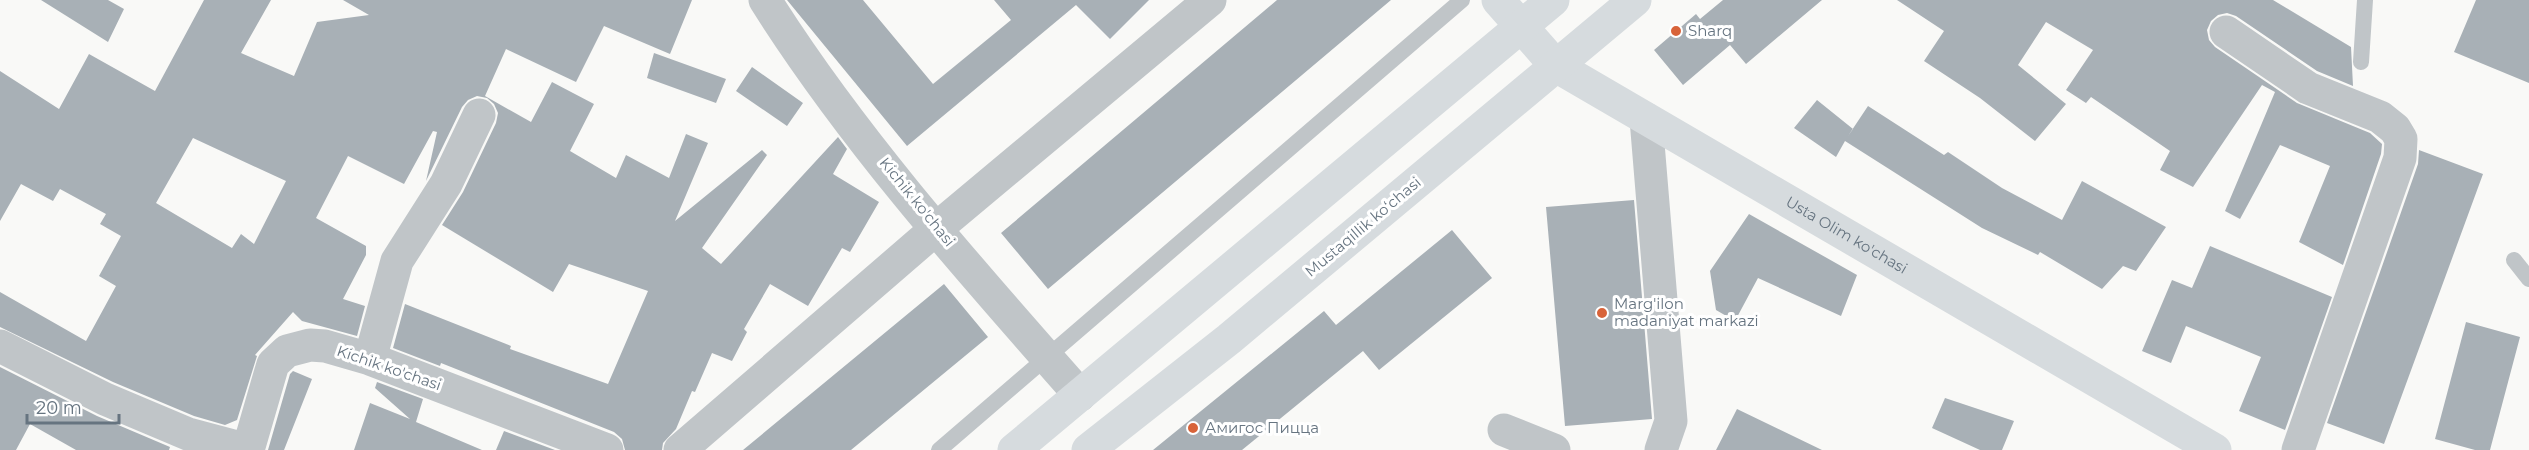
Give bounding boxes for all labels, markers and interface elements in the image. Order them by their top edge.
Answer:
place label: Sharq [1688,21,1732,40]
marker: Sharq [1669,24,1683,38]
street label: Kichik ko'chasi [876,153,959,250]
street label: Mustaqillik koʻchasi [1301,173,1425,281]
street label: Usta Olim ko'chasi [1782,192,1911,278]
place label: Marg'ilon madaniyat markazi [1614,294,1759,330]
marker: Marg'ilon madaniyat markazi [1595,306,1609,320]
street label: Kichik ko'chasi [334,341,444,394]
scale bar [27,387,118,425]
text: 20 m [36,397,82,419]
place label: Амигос Пицца [1205,418,1319,437]
marker: Амигос Пицца [1186,421,1200,435]

